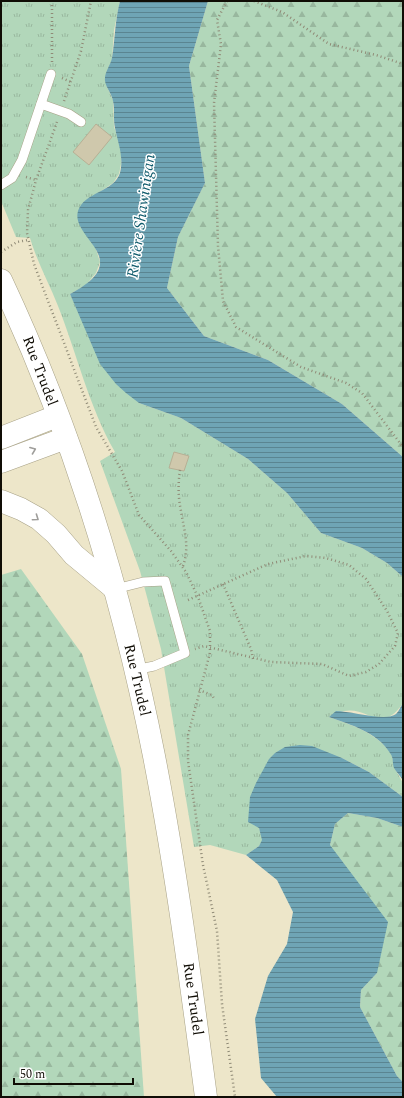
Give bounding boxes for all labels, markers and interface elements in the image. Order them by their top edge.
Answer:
water label: Rivière Shawinigan [120,152,162,280]
street label: Rue Trudel [16,333,64,409]
one-way arrow [30,446,37,454]
one-way arrow [32,513,39,521]
street label: Rue Trudel [118,642,156,718]
street label: Rue Trudel [177,961,209,1037]
scale bar [14,1060,133,1086]
text: 50 m [20,1065,45,1084]

